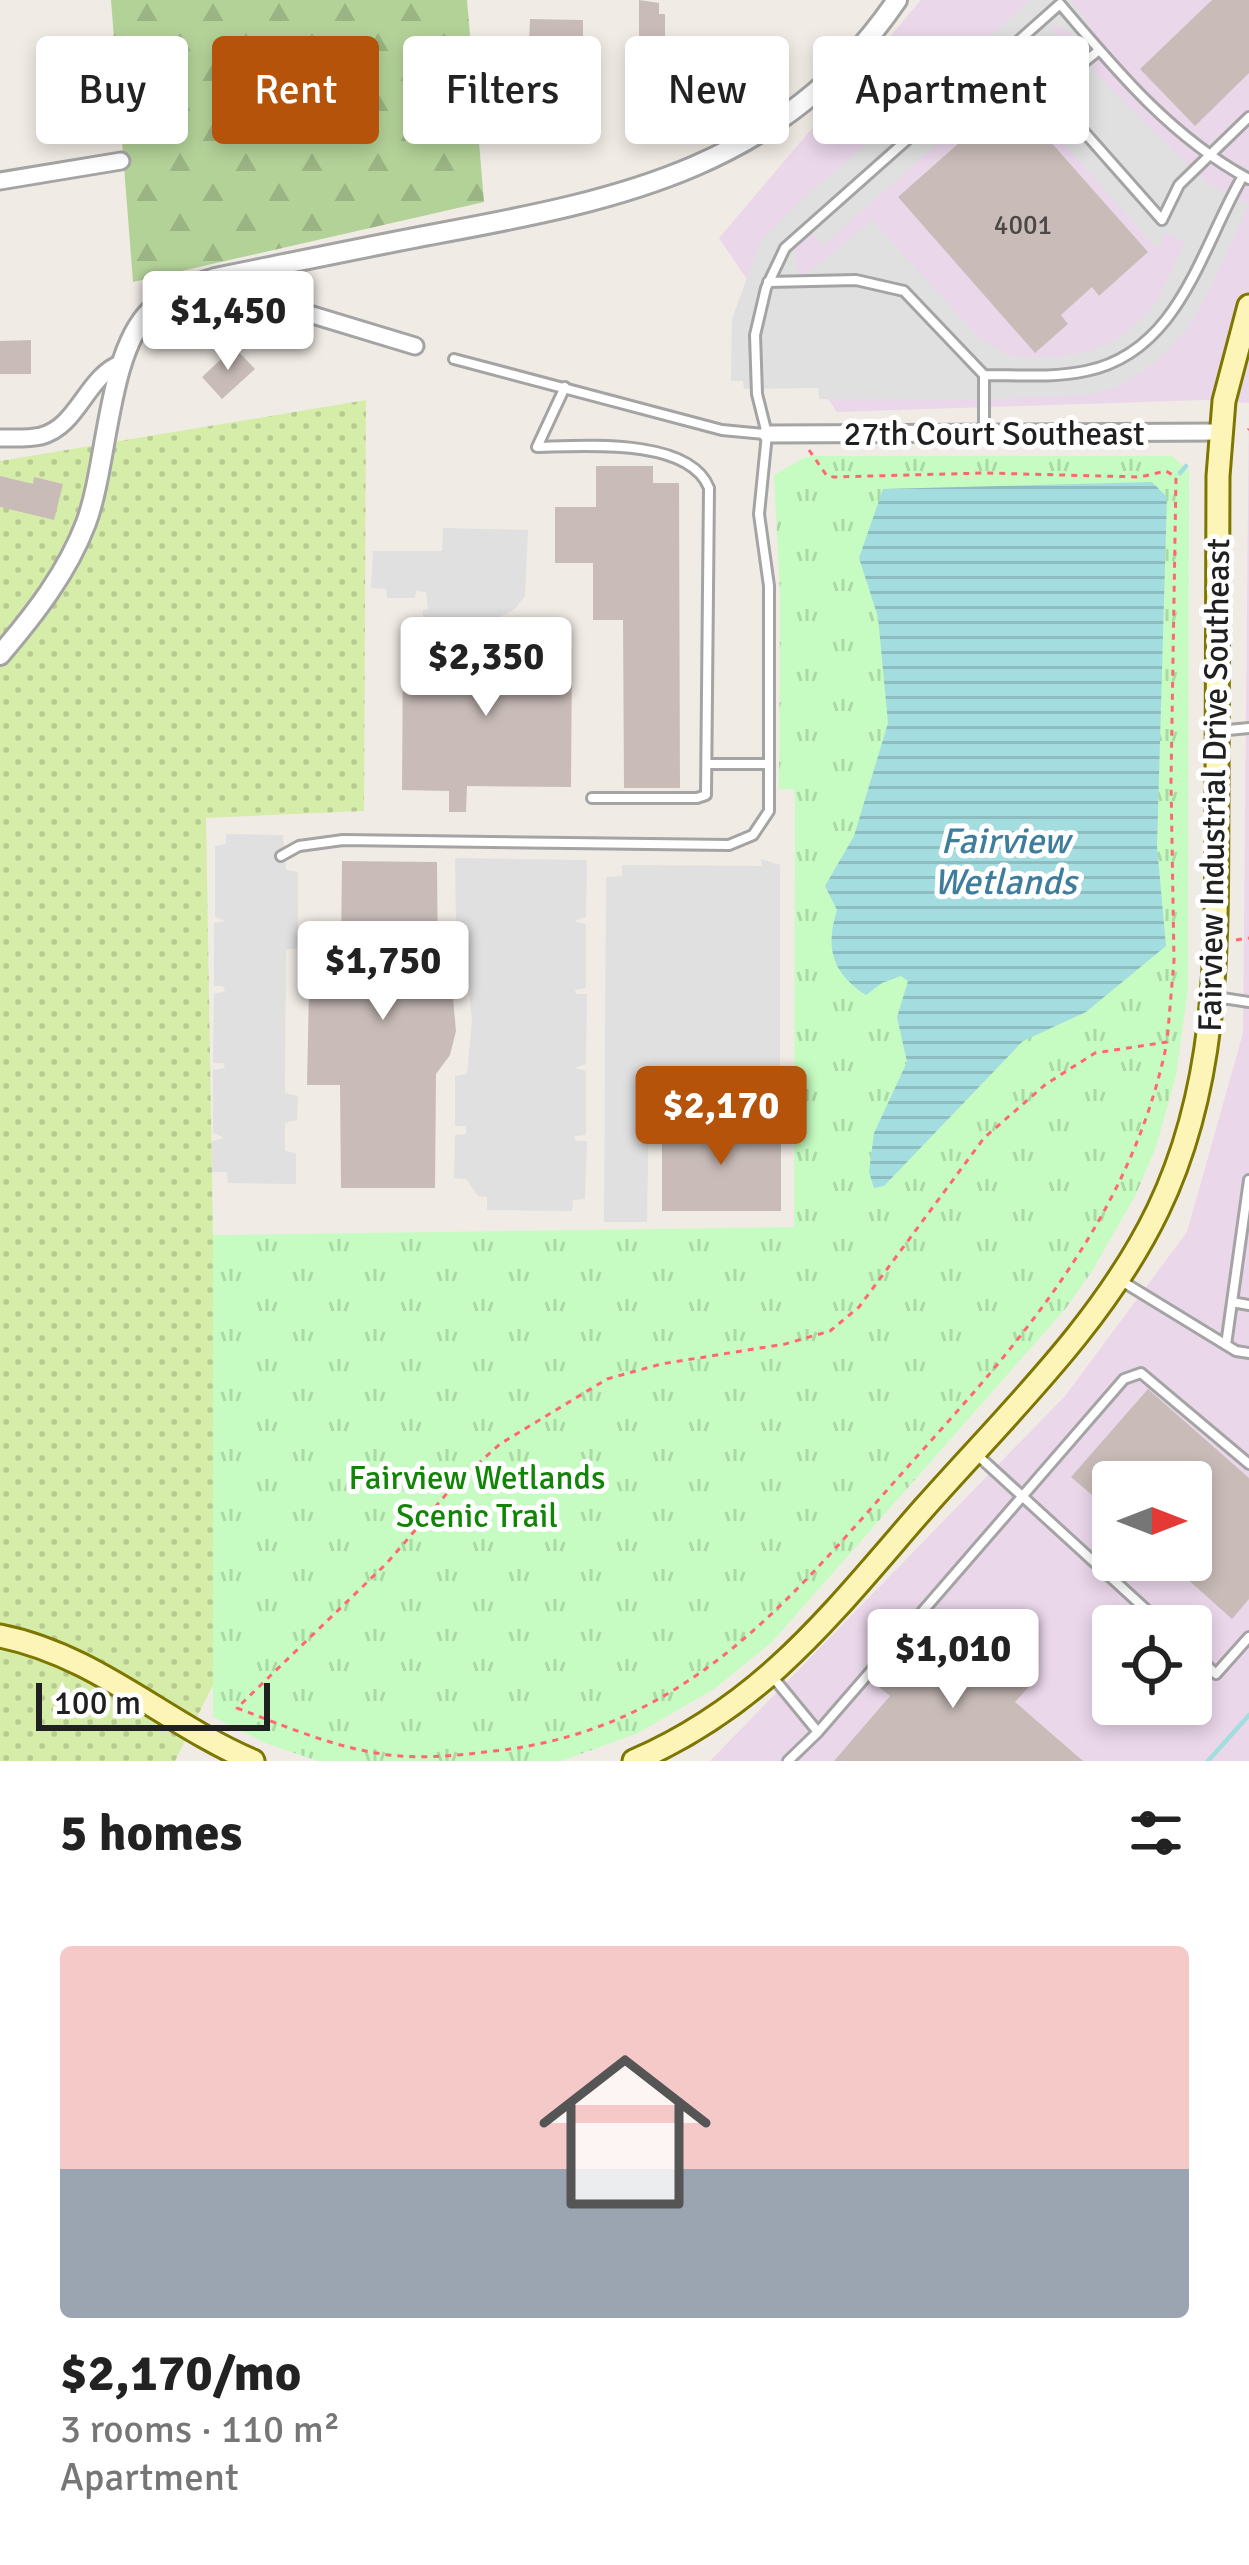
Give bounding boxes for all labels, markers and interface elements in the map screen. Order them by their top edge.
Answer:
chip: Buy [36,36,188,144]
chip: Rent [212,36,379,144]
chip: Filters [403,36,601,144]
chip: New [625,36,789,144]
chip: Apartment [813,36,1089,144]
house number: 4001 [994,209,1052,242]
pin: $1,450 [130,271,326,373]
text: $1,450 [170,286,286,334]
street label: 27th Court Southeast [843,414,1145,455]
street label: Fairview Industrial Drive Southeast [1190,538,1239,1032]
pin: $2,350 [388,617,584,719]
text: $2,350 [428,632,544,680]
water label: Fairview Wetlands [933,819,1080,905]
pin: $1,750 [285,921,481,1023]
text: $1,750 [325,936,441,984]
pin: $2,170 [623,1066,819,1168]
text: $2,170 [663,1081,779,1129]
park label: Fairview Wetlands Scenic Trail [349,1458,605,1537]
north arrow [1092,1461,1212,1581]
map controls [1092,1461,1212,1725]
button: locate [1092,1605,1212,1725]
pin: $1,010 [855,1609,1051,1711]
text: $1,010 [895,1624,1011,1672]
scale bar [36,1677,270,1730]
text: 100 m [54,1683,141,1724]
icon: filters [1123,1800,1189,1866]
text: 5 homes [60,1802,242,1865]
icon: home [517,2024,733,2240]
text: $2,170/mo [60,2342,301,2405]
text: 3 rooms · 110 m² [60,2405,340,2453]
text: Apartment [60,2453,239,2501]

